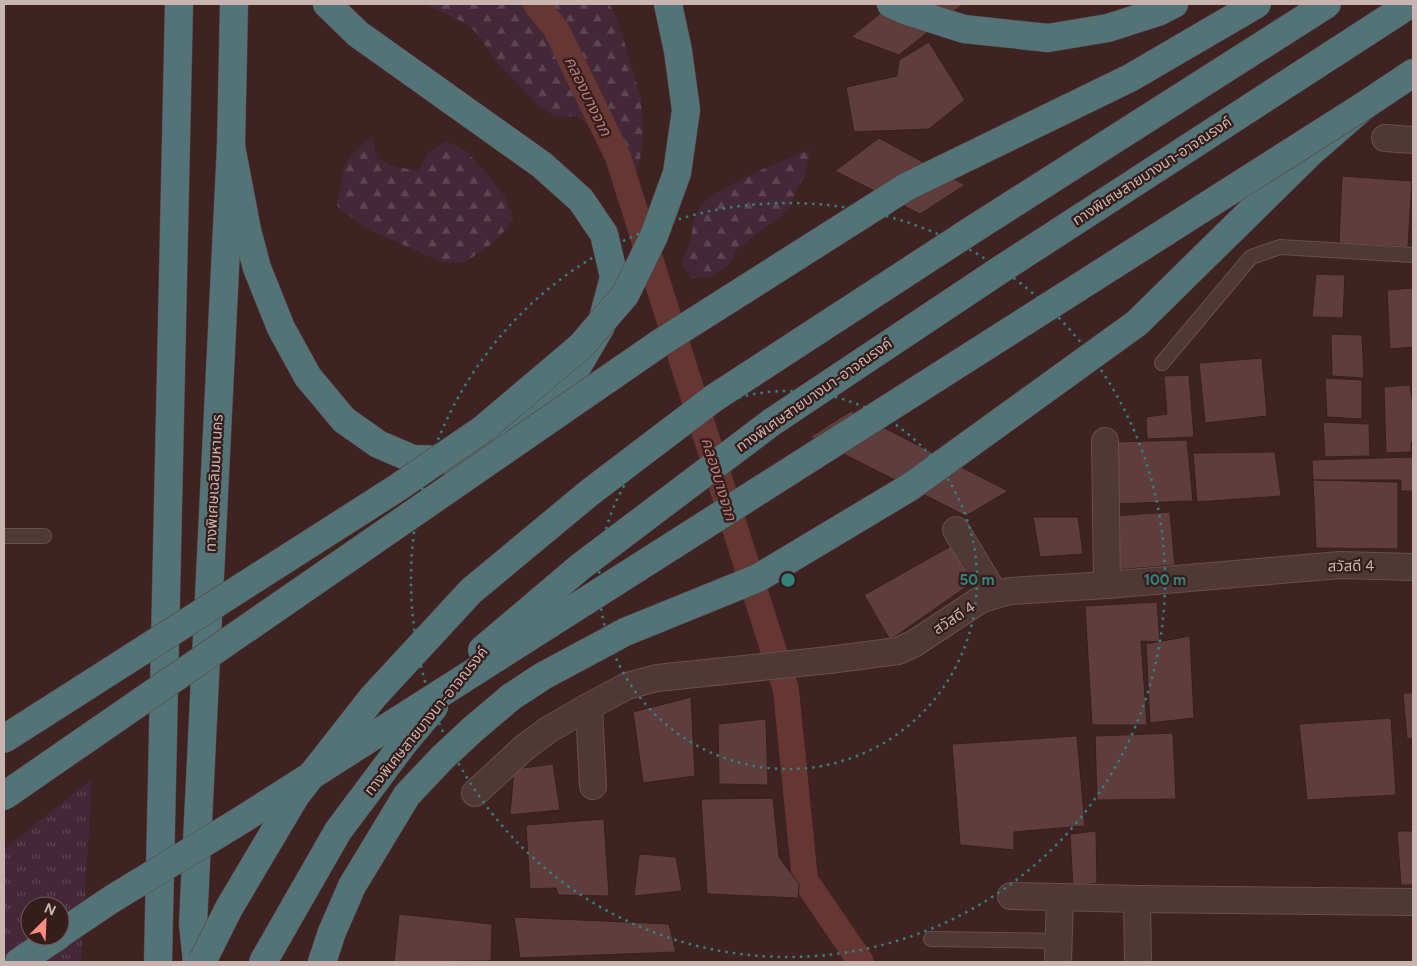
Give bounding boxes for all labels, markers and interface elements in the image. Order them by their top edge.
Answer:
water label: คลองบางจาก [561,53,616,140]
street label: ทางพิเศษสายบางนา-อาจณรงค์ [1069,113,1235,229]
street label: ทางพิเศษสายบางนา-อาจณรงค์ [733,334,895,456]
street label: ทางพิเศษเฉลิมมหานคร [201,414,227,552]
water label: คลองบางจาก [697,435,741,524]
street label: สวัสดี 4 [1327,557,1375,575]
centre of rings [779,571,797,589]
text: 50 m [959,571,995,589]
text: 100 m [1144,571,1186,589]
street label: สวัสดี 4 [929,598,979,638]
street label: ทางพิเศษสายบางนา-อาจณรงค์ [360,643,492,799]
north arrow [20,896,70,946]
text: N [42,900,58,920]

